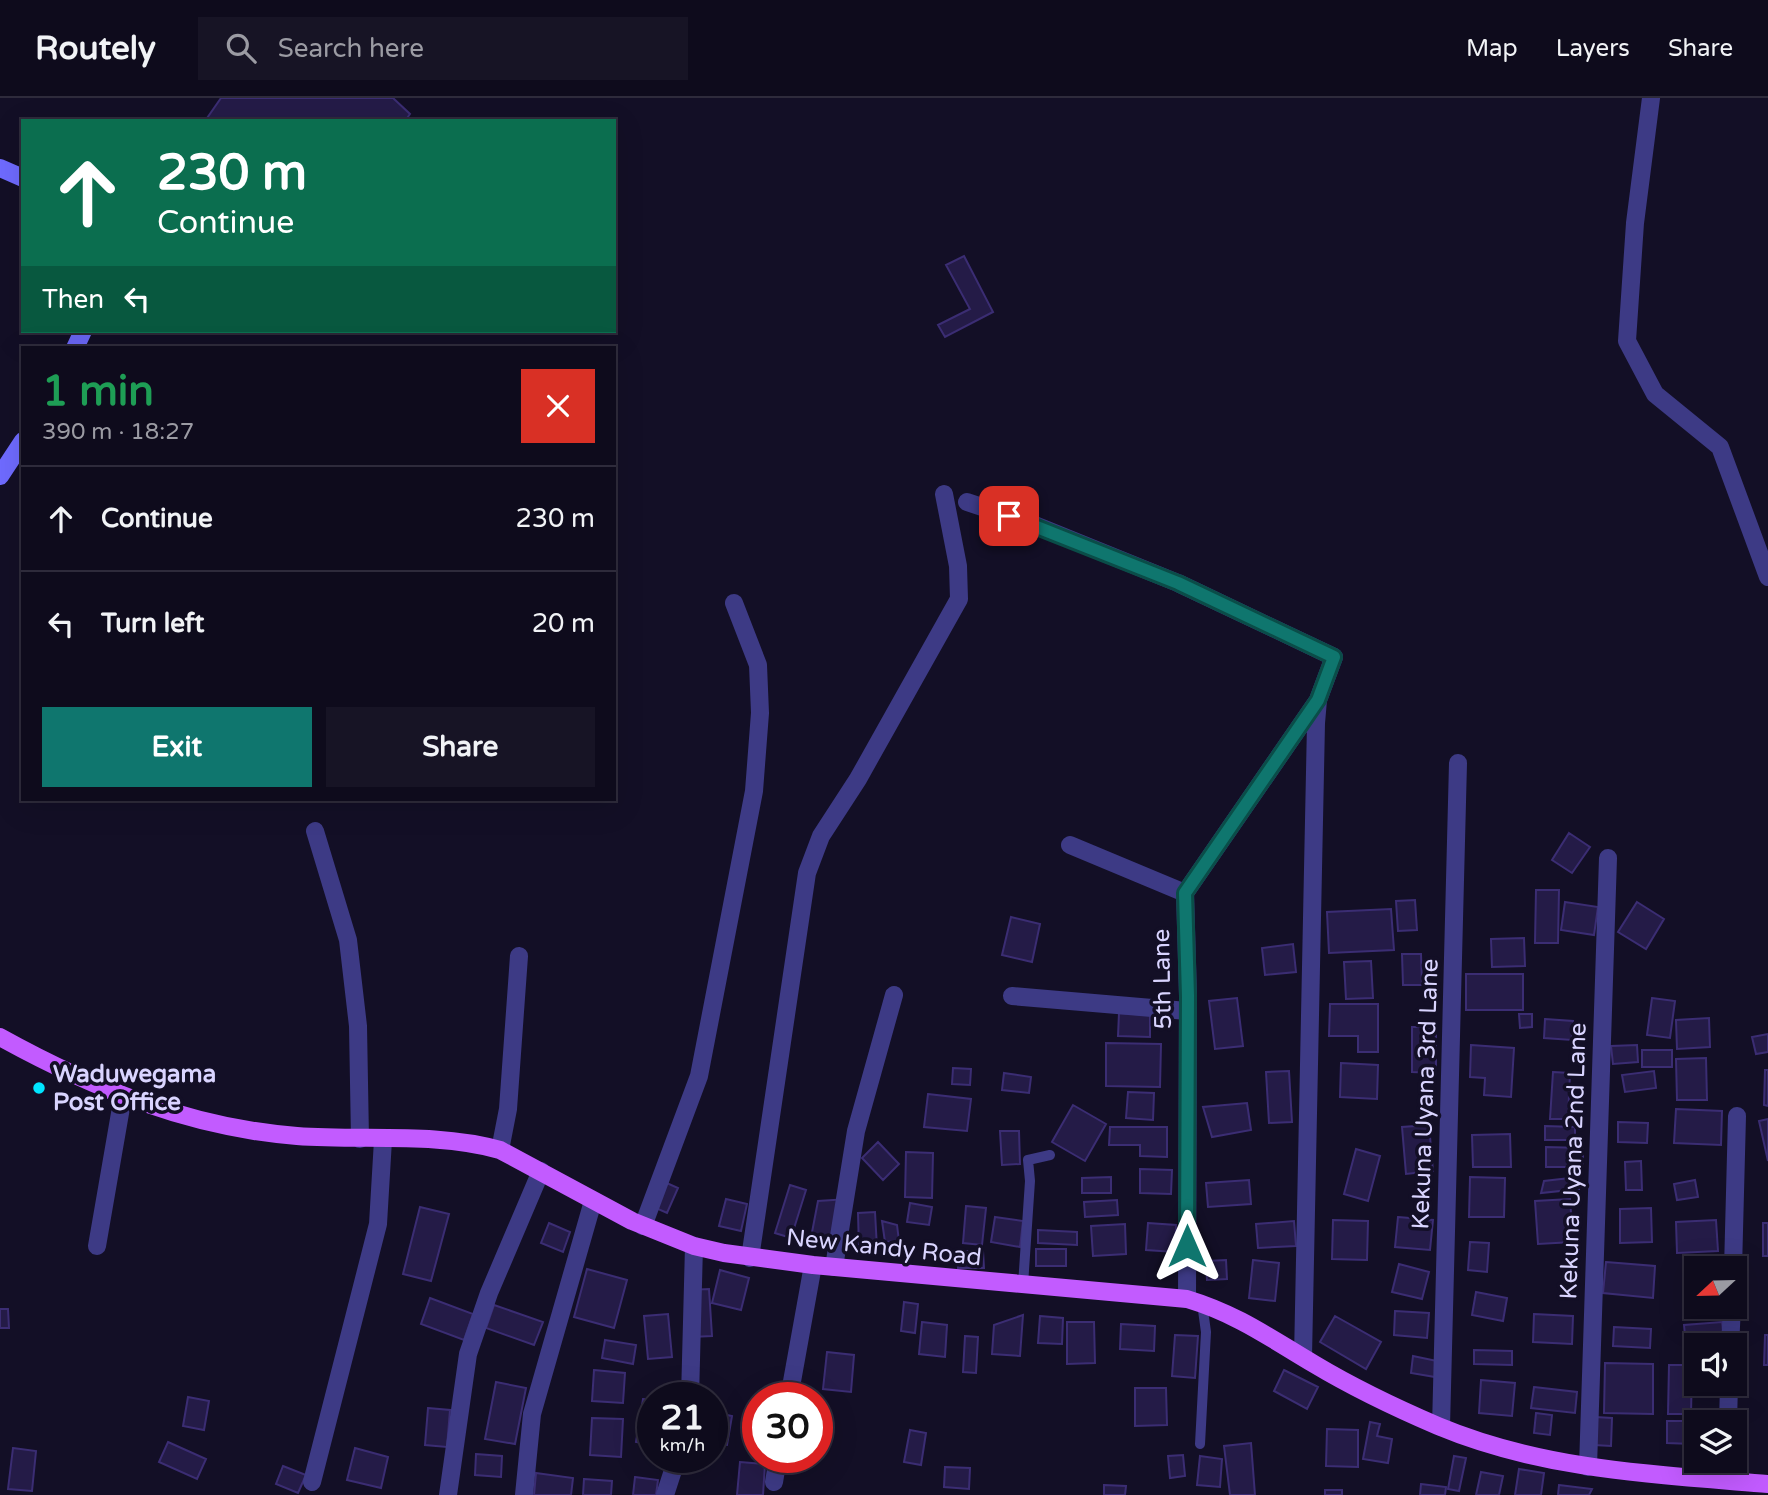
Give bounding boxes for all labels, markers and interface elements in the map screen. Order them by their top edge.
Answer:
search box [198,17,688,80]
text: Routely [35,29,156,68]
icon: search [222,29,260,67]
text: Search here [278,33,424,64]
text: Map [1466,34,1518,63]
text: Layers [1556,34,1630,63]
text: Share [1668,34,1733,63]
text: 230 m [157,144,307,203]
icon: ahead [42,147,133,238]
text: Continue [157,204,294,242]
icon: left [118,280,156,318]
text: Then [42,284,104,315]
text: 1 min [42,366,154,417]
button: close [521,369,595,443]
text: 390 m · 18:27 [42,418,194,446]
pin [979,486,1039,546]
icon: arrive [990,497,1028,535]
icon: ahead [42,500,80,538]
text: Continue [101,503,213,534]
text: 230 m [515,503,595,534]
icon: left [42,605,80,643]
text: Turn left [101,608,204,639]
text: 20 m [532,608,595,639]
button: Exit [42,707,312,787]
button: Share [326,707,595,787]
street label: 5th Lane [1147,928,1178,1030]
street label: Kekuna Uyana 3rd Lane [1406,958,1445,1230]
street label: Kekuna Uyana 2nd Lane [1554,1022,1593,1300]
place label: Waduwegama Post Office [53,1060,216,1117]
marker: Waduwegama Post Office [31,1080,47,1096]
position arrow [1150,1209,1224,1283]
street label: New Kandy Road [785,1223,983,1272]
north arrow [1684,1256,1746,1320]
map controls [1684,1256,1747,1473]
button: sound [1684,1333,1747,1396]
speed limit sign: 30 [742,1382,833,1473]
text: 21 [661,1397,704,1439]
button: layers [1684,1410,1747,1473]
text: km/h [660,1434,705,1456]

